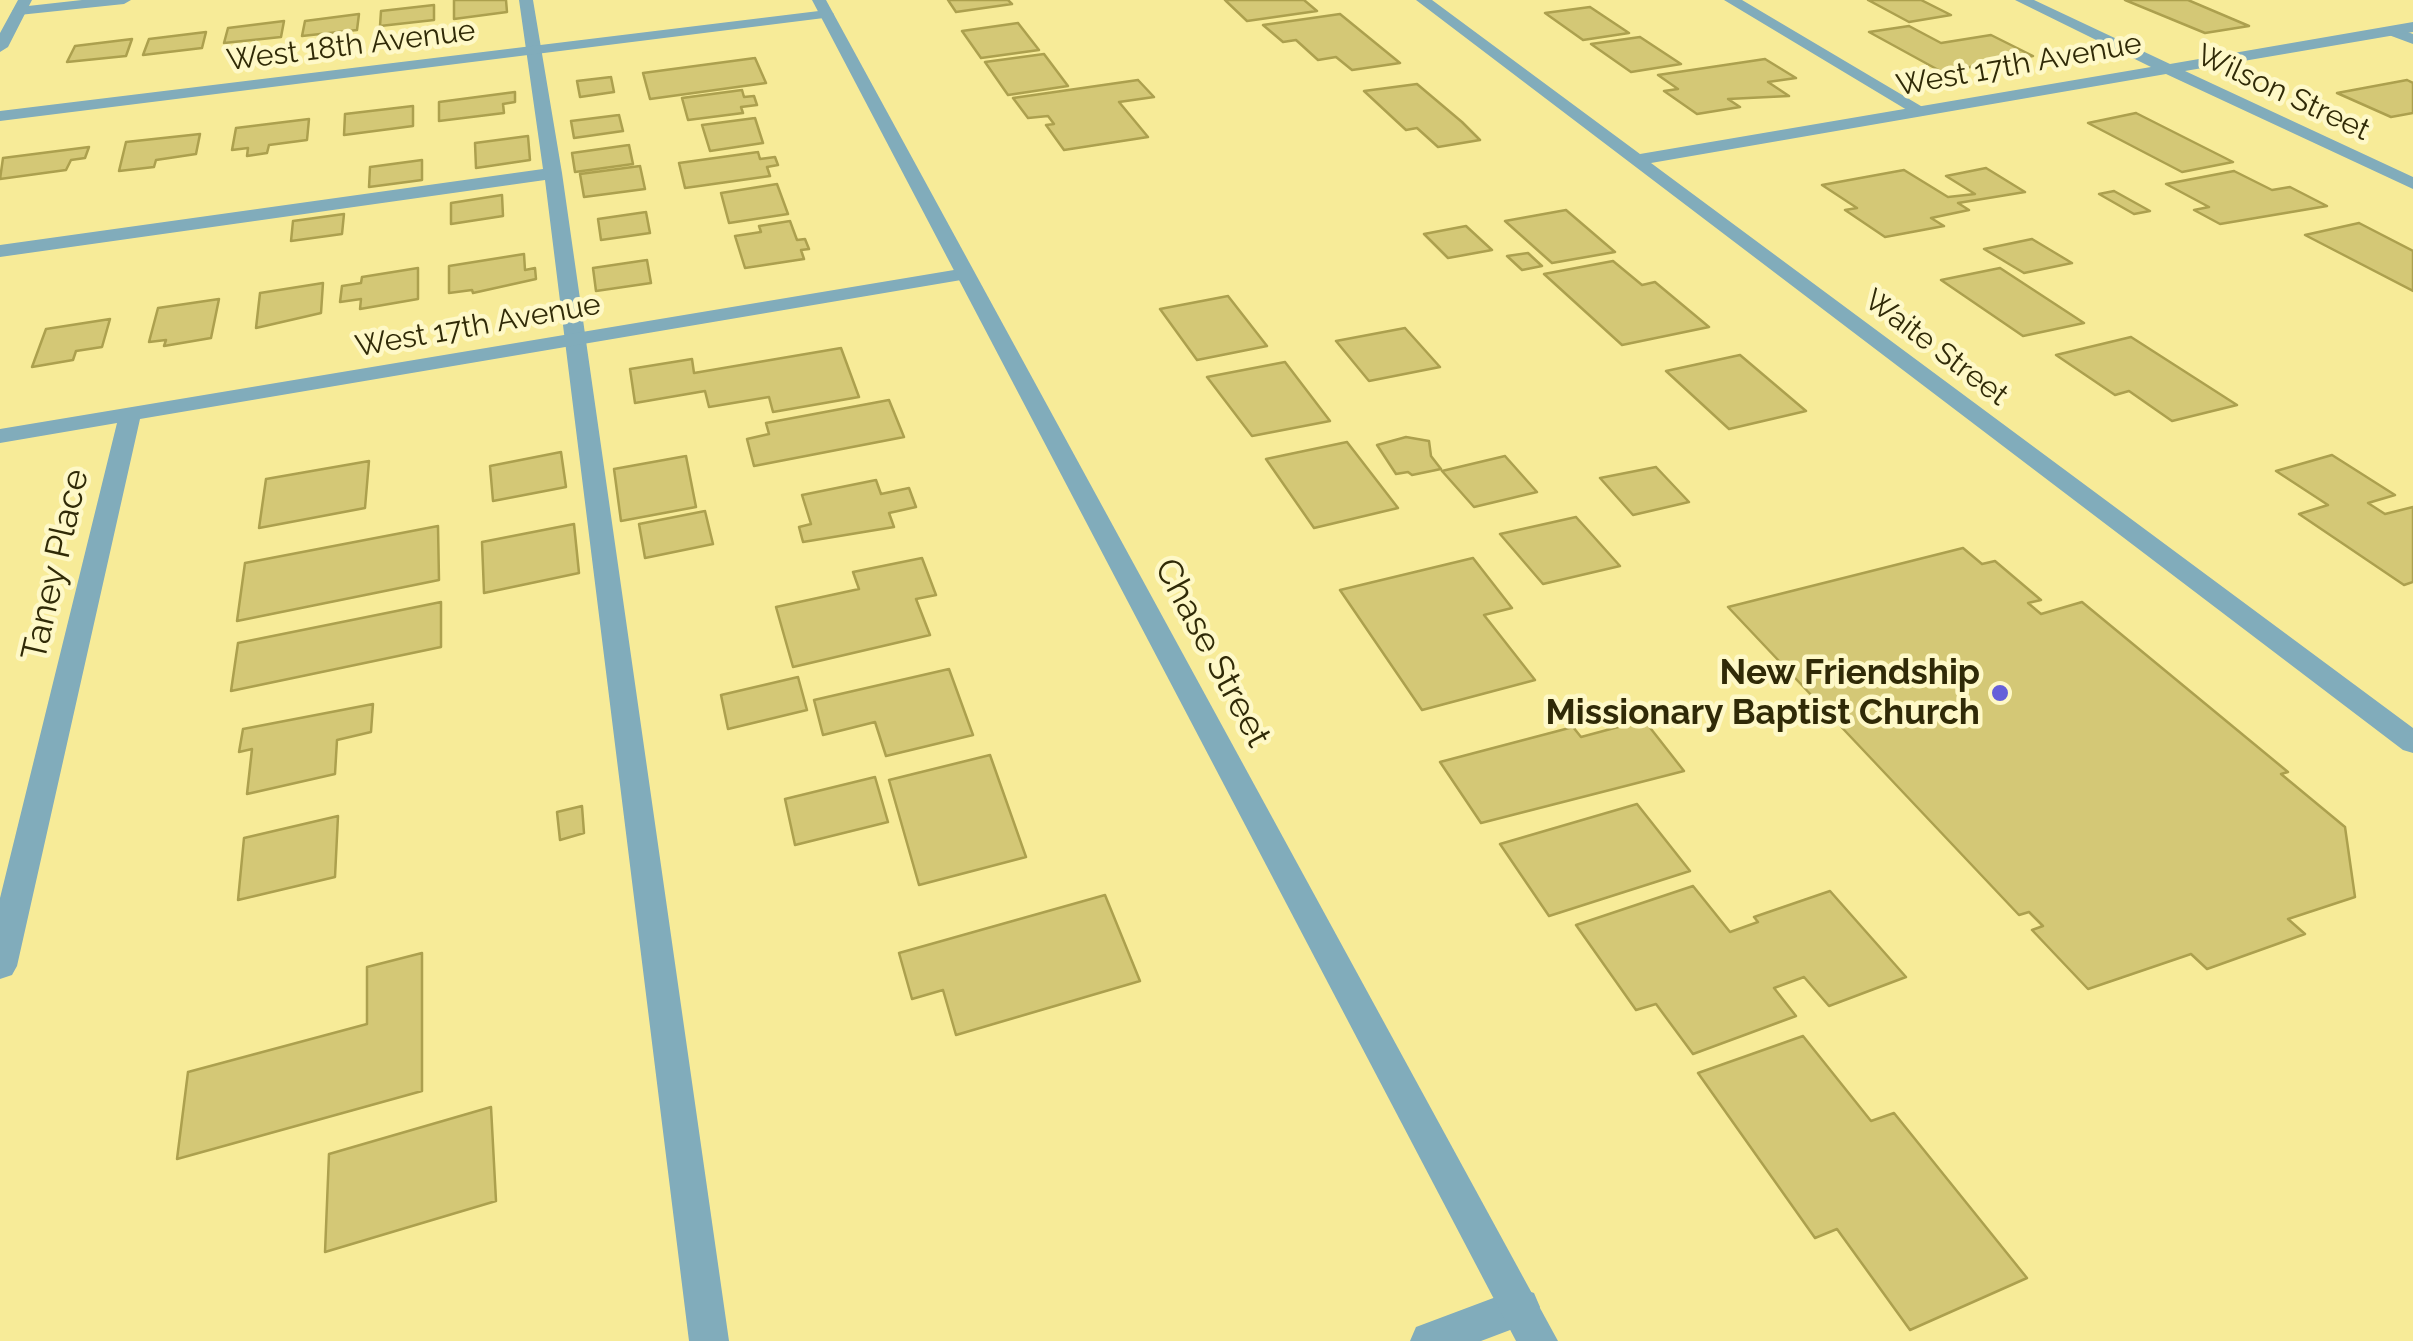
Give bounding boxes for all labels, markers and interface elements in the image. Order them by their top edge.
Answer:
street label: West 18th Avenue [225,13,477,79]
street label: West 17th Avenue [1894,26,2144,104]
street label: Wilson Street [2191,37,2375,149]
street label: Waite Street [1857,282,2015,414]
street label: West 17th Avenue [353,287,603,365]
street label: Taney Place [14,465,98,665]
street label: Chase Street [1145,552,1279,754]
place label: New Friendship Missionary Baptist Church [1545,652,1980,734]
marker: New Friendship Missionary Baptist Church [1989,682,2011,704]

